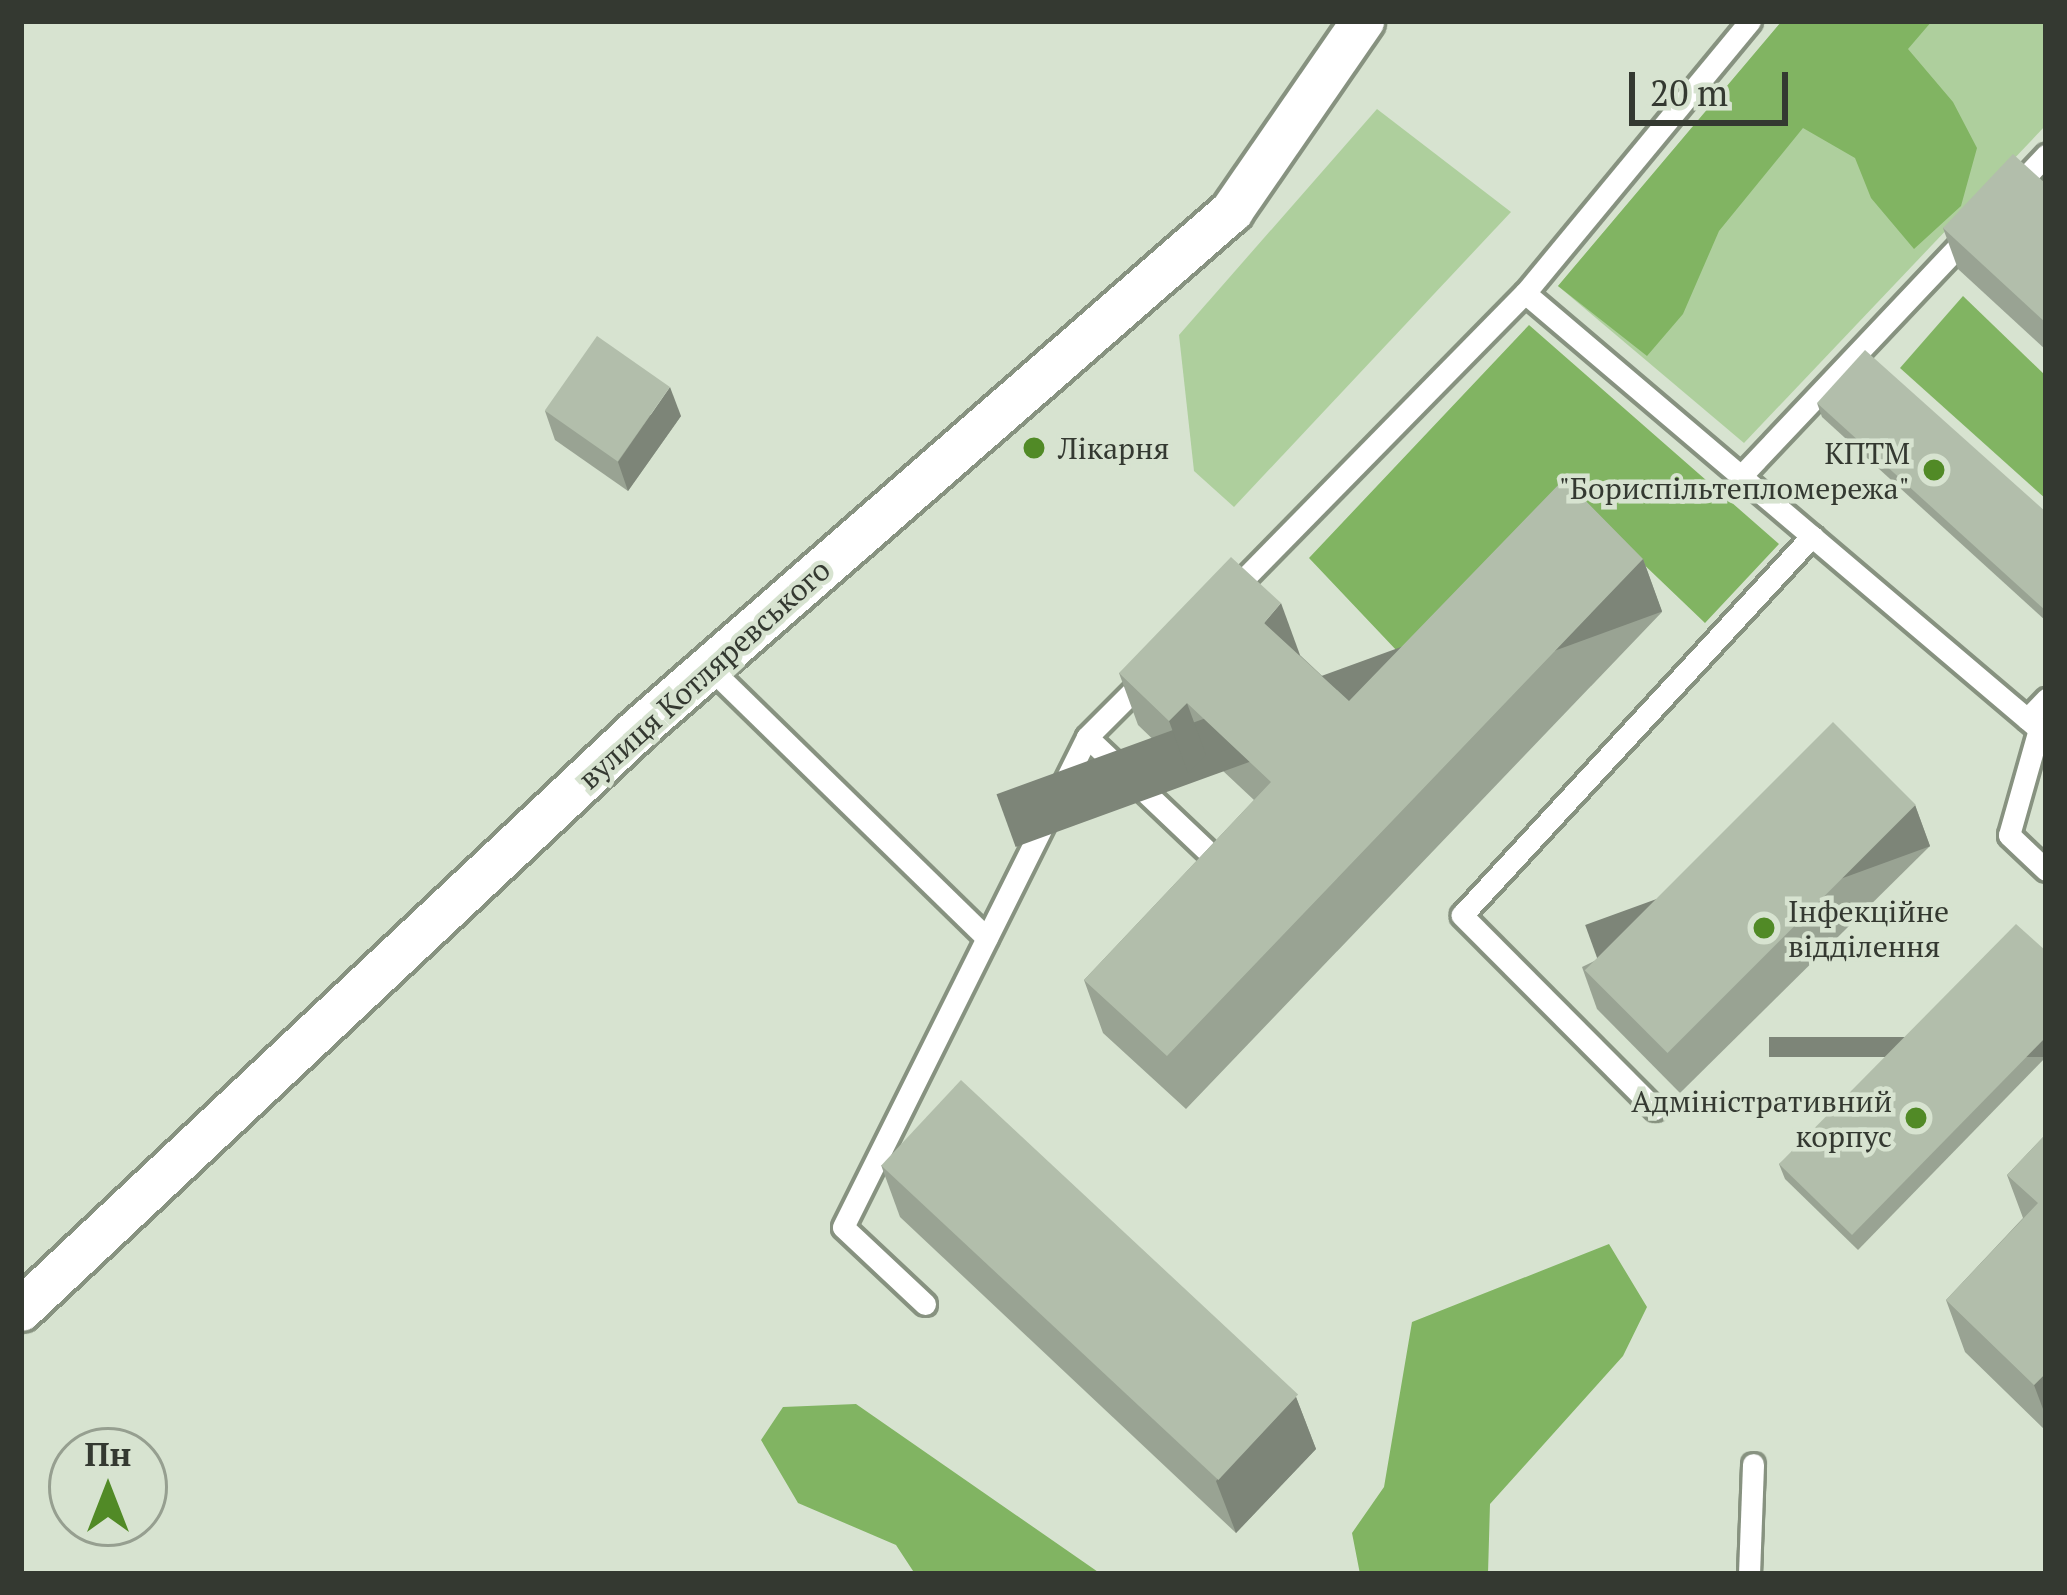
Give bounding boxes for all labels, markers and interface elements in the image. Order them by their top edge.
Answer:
scale bar [1635,48,1794,122]
text: 20 m [1650,69,1728,116]
place label: Лікарня [1058,430,1169,466]
marker: Лікарня [1021,435,1047,461]
place label: КПТМ "Бориспільтепломережа" [1559,435,1910,506]
marker: КПТМ "Бориспільтепломережа" [1921,457,1947,483]
street label: вулиця Котляревського [571,552,837,796]
place label: Інфекційне відділення [1788,893,1949,964]
marker: Інфекційне відділення [1751,915,1777,941]
place label: Адміністративний корпус [1631,1083,1892,1154]
marker: Адміністративний корпус [1903,1105,1929,1131]
north arrow [48,1427,168,1547]
text: Пн [85,1432,131,1475]

